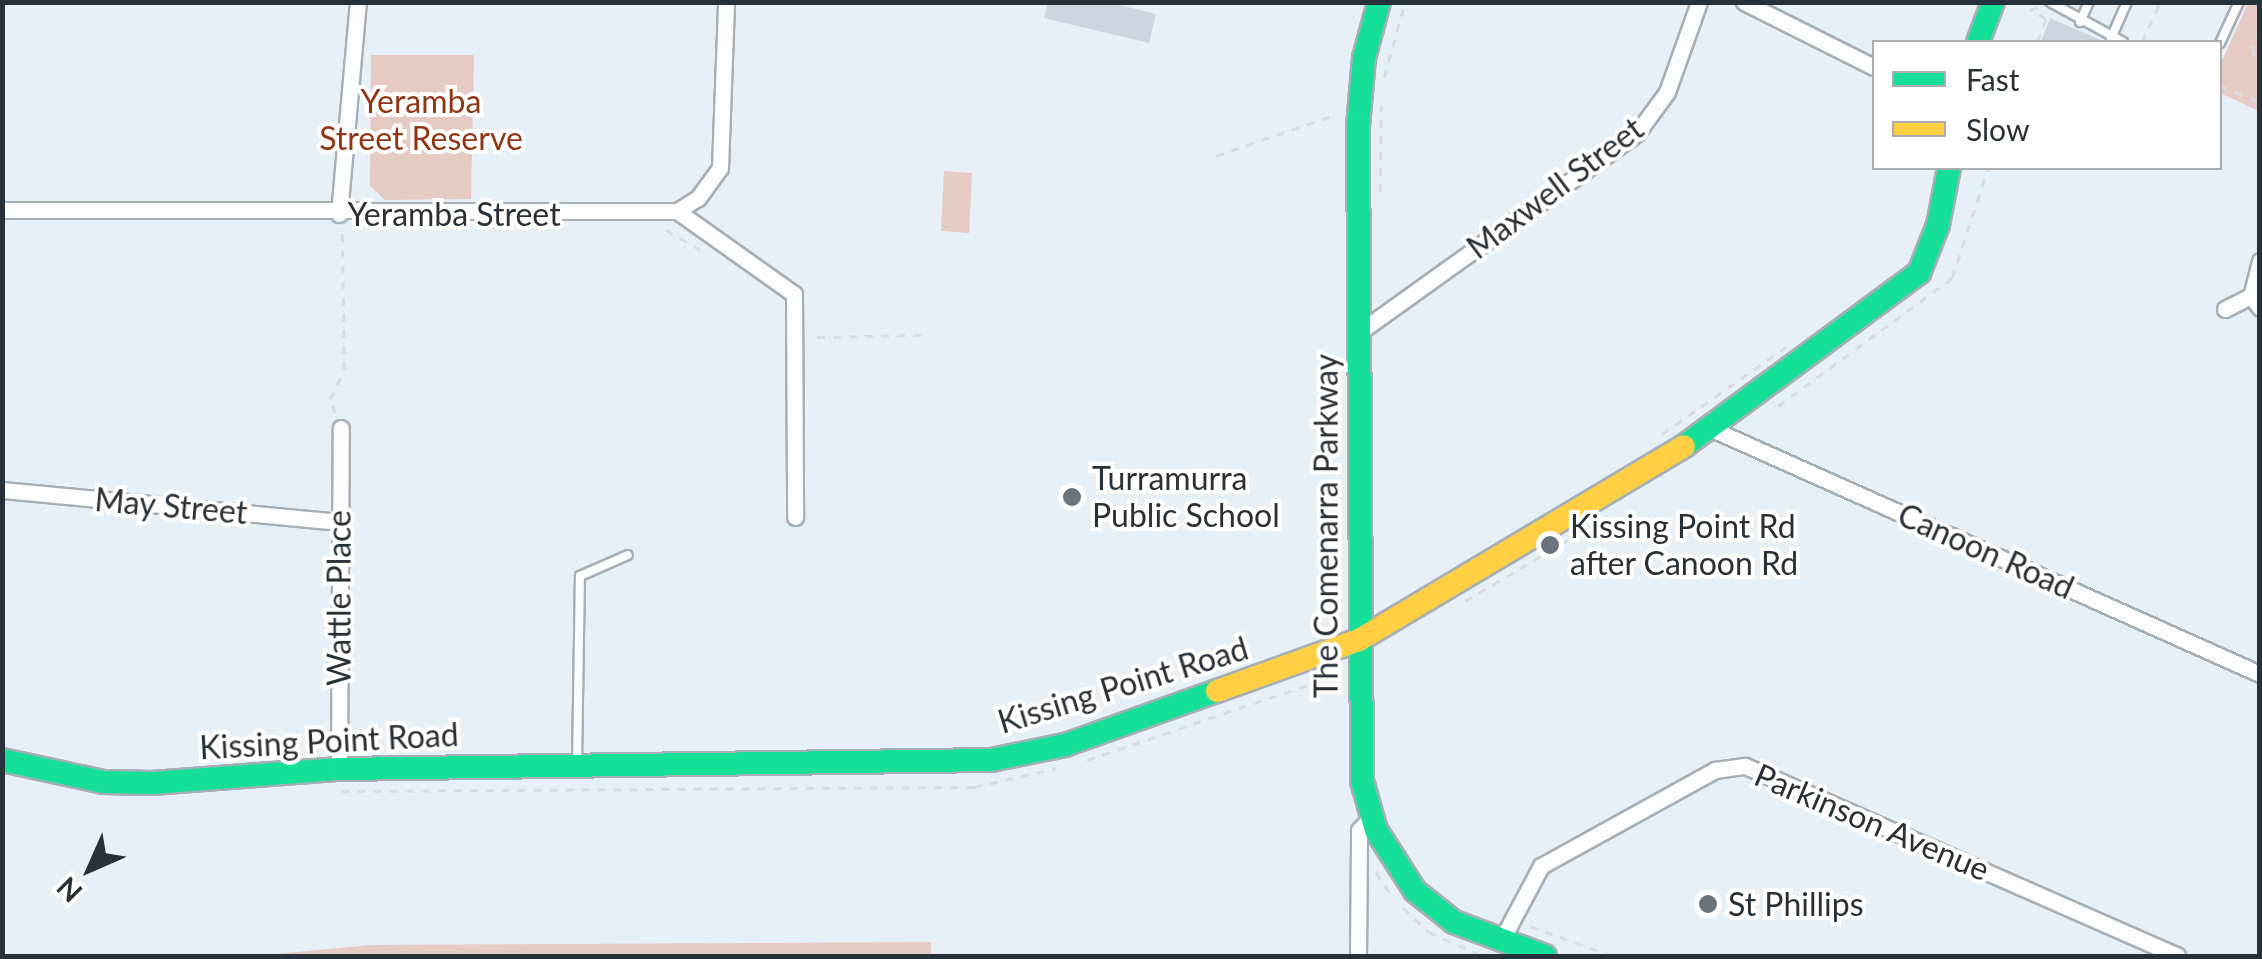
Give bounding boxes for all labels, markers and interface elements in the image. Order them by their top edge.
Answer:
legend [1872,40,2222,170]
text: Fast [1966,61,2020,97]
park label: Yeramba Street Reserve [319,83,523,158]
street label: Maxwell Street [1459,109,1651,267]
text: Slow [1966,111,2029,147]
street label: Yeramba Street [347,195,561,233]
street label: The Comenarra Parkway [1307,354,1345,698]
place label: Turramurra Public School [1092,460,1280,535]
street label: May Street [93,480,249,532]
marker: Turramurra Public School [1061,486,1083,508]
street label: Canoon Road [1892,495,2080,607]
place label: Kissing Point Rd after Canoon Rd [1570,508,1799,583]
street label: Wattle Place [320,510,358,686]
marker: Kissing Point Rd after Canoon Rd [1539,534,1561,556]
street label: Kissing Point Road [993,629,1253,741]
street label: Kissing Point Road [198,715,460,767]
street label: Parkinson Avenue [1748,755,1996,889]
north arrow [40,819,140,919]
text: N [49,871,88,910]
place label: St Phillips [1728,885,1864,923]
marker: St Phillips [1697,893,1719,915]

